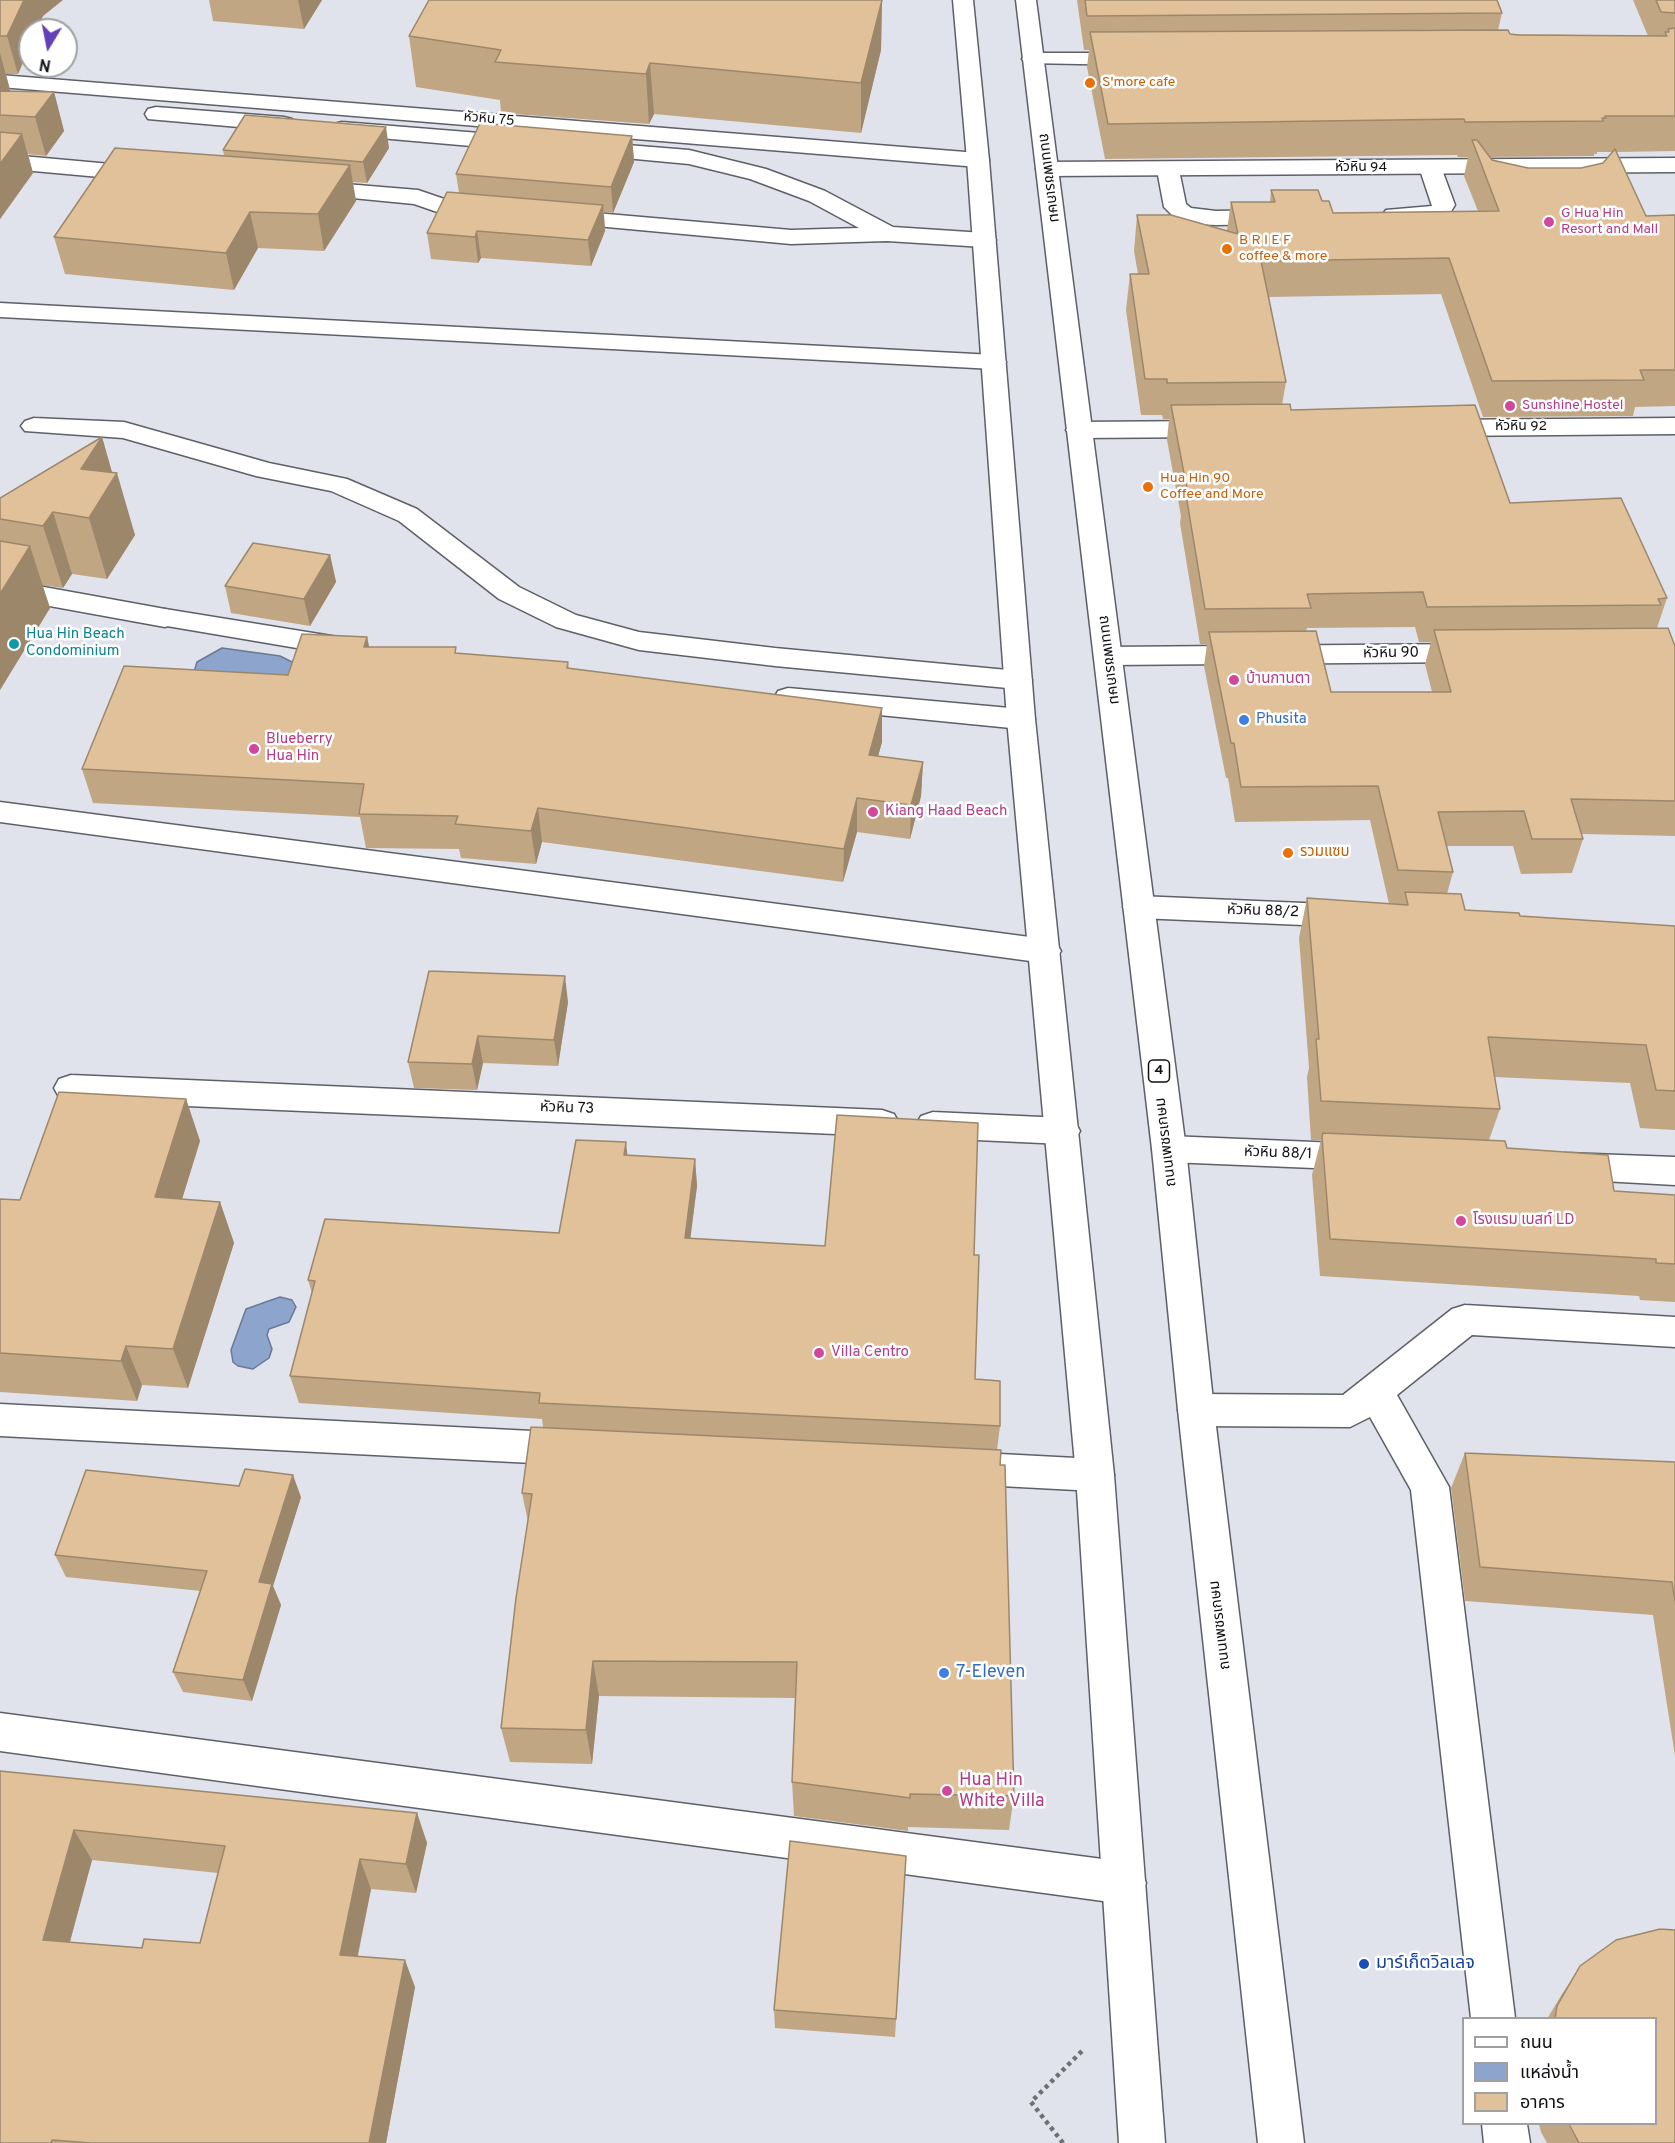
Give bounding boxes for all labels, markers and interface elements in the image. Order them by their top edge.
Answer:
north arrow [18,18,78,78]
text: N [38,53,53,75]
place label: S'more cafe [1102,75,1175,91]
marker: S'more cafe [1083,76,1097,90]
street label: หัวหิน 75 [463,109,515,131]
street label: ถนนเพชรเกษม [1034,132,1062,224]
street label: หัวหิน 94 [1335,160,1387,176]
place label: G Hua Hin Resort and Mall [1561,206,1658,238]
marker: G Hua Hin Resort and Mall [1542,215,1556,229]
place label: B R I E F coffee & more [1239,233,1327,266]
marker: B R I E F coffee & more [1220,242,1234,256]
place label: Sunshine Hostel [1522,398,1623,414]
marker: Sunshine Hostel [1503,399,1517,413]
street label: หัวหิน 92 [1495,419,1547,435]
place label: Hua Hin 90 Coffee and More [1160,471,1263,503]
marker: Hua Hin 90 Coffee and More [1141,480,1155,494]
street label: ถนนเพชรเกษม [1094,614,1122,706]
place label: Hua Hin Beach Condominium [26,626,125,661]
marker: Hua Hin Beach Condominium [7,637,21,651]
street label: หัวหิน 90 [1363,645,1419,663]
place label: บ้านกานตา [1246,671,1310,689]
marker: บ้านกานตา [1227,673,1241,687]
place label: Phusita [1256,711,1307,729]
marker: Phusita [1237,713,1251,727]
place label: Blueberry Hua Hin [266,731,333,766]
marker: Blueberry Hua Hin [247,742,261,756]
place label: Kiang Haad Beach [885,803,1008,821]
marker: Kiang Haad Beach [866,805,880,819]
place label: รวมแซบ [1300,844,1350,862]
marker: รวมแซบ [1281,846,1295,860]
street label: หัวหิน 88/2 [1227,902,1299,922]
road number: 4 [1148,1060,1170,1082]
street label: ถนนเพชรเกษม [1153,1096,1181,1188]
street label: หัวหิน 73 [540,1099,594,1119]
street label: หัวหิน 88/1 [1243,1144,1313,1164]
place label: โรงแรม เบสท์ LD [1473,1212,1574,1230]
marker: โรงแรม เบสท์ LD [1454,1214,1468,1228]
place label: Villa Centro [831,1344,909,1362]
marker: Villa Centro [812,1346,826,1360]
street label: ถนนเพชรเกษม [1207,1579,1235,1671]
place label: 7-Eleven [956,1662,1025,1684]
marker: 7-Eleven [937,1666,951,1680]
place label: Hua Hin White Villa [959,1770,1045,1812]
marker: Hua Hin White Villa [940,1784,954,1798]
place label: มาร์เก็ตวิลเลจ [1376,1953,1475,1975]
marker: มาร์เก็ตวิลเลจ [1357,1957,1371,1971]
legend [1462,2017,1657,2125]
text: ถนน [1520,2032,1553,2055]
text: แหล่งน้ำ [1520,2062,1579,2085]
text: อาคาร [1520,2092,1565,2115]

